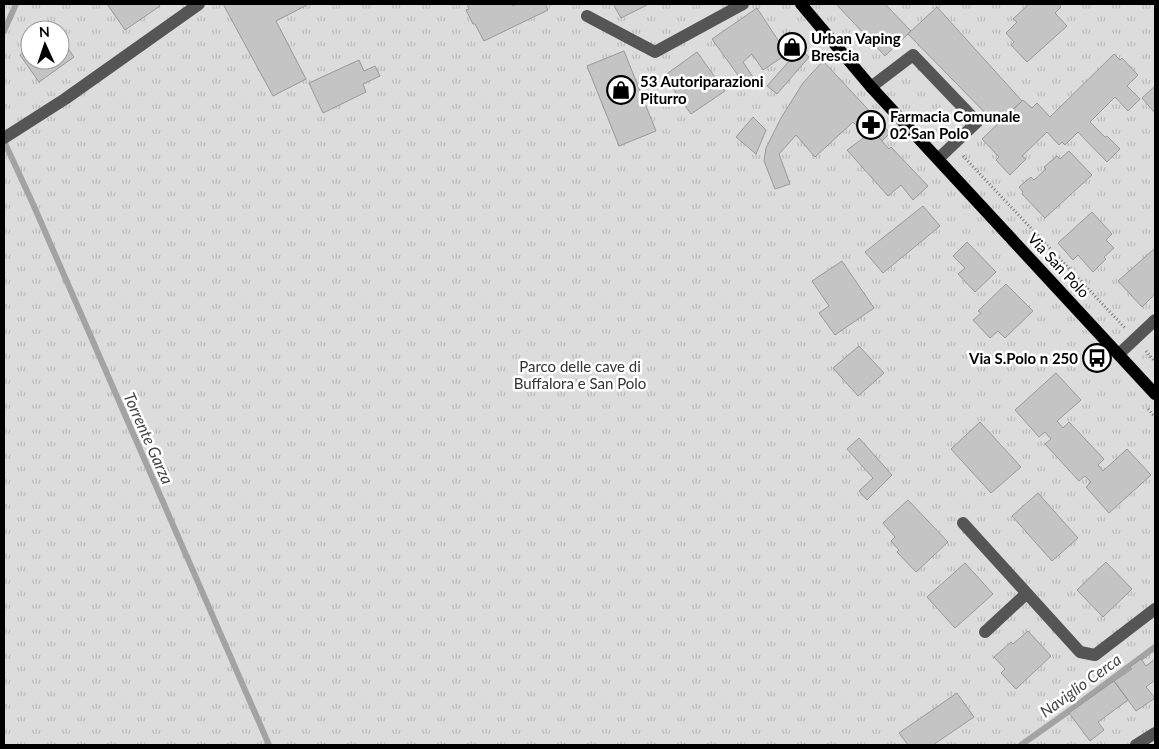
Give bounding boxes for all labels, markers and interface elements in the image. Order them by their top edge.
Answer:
north arrow [20,20,70,70]
text: N [38,23,50,40]
place label: Urban Vaping Brescia [811,29,901,64]
shop icon: Urban Vaping Brescia [777,32,807,62]
place label: 53 Autoriparazioni Piturro [640,72,764,107]
shop icon: 53 Autoriparazioni Piturro [606,75,636,105]
place label: Farmacia Comunale 02 San Polo [890,107,1020,142]
pharmacy icon: Farmacia Comunale 02 San Polo [856,110,886,140]
street label: Via San Polo [1024,229,1094,301]
bus stop icon: Via S.Polo n 250 [1082,343,1112,373]
place label: Via S.Polo n 250 [968,349,1078,367]
park label: Parco delle cave di Buffalora e San Polo [514,357,646,392]
water label: Torrente Garza [120,389,178,487]
water label: Naviglio Cerca [1036,649,1124,721]

